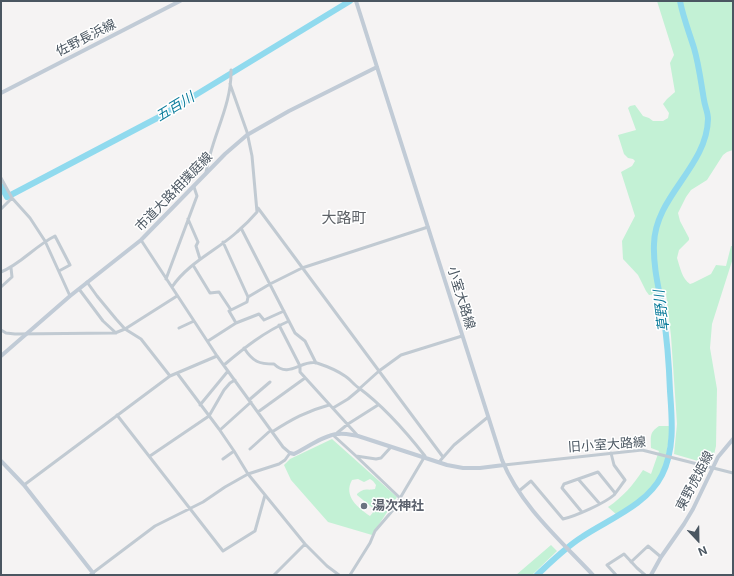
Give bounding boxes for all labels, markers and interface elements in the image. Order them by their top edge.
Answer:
street label: 佐野長浜線 [54,16,118,60]
water label: 五百川 [153,89,197,125]
street label: 市道大路相撲庭線 [132,149,216,235]
district label: 大路町 [322,209,366,227]
street label: 小室大路線 [444,265,478,331]
water label: 草野川 [651,289,673,333]
street label: 旧小室大路線 [568,434,646,456]
street label: 東野虎姫線 [673,449,717,513]
place label: 湯次神社 [372,498,424,514]
marker: 湯次神社 [359,501,369,511]
north arrow [678,520,718,560]
text: N [696,543,709,559]

